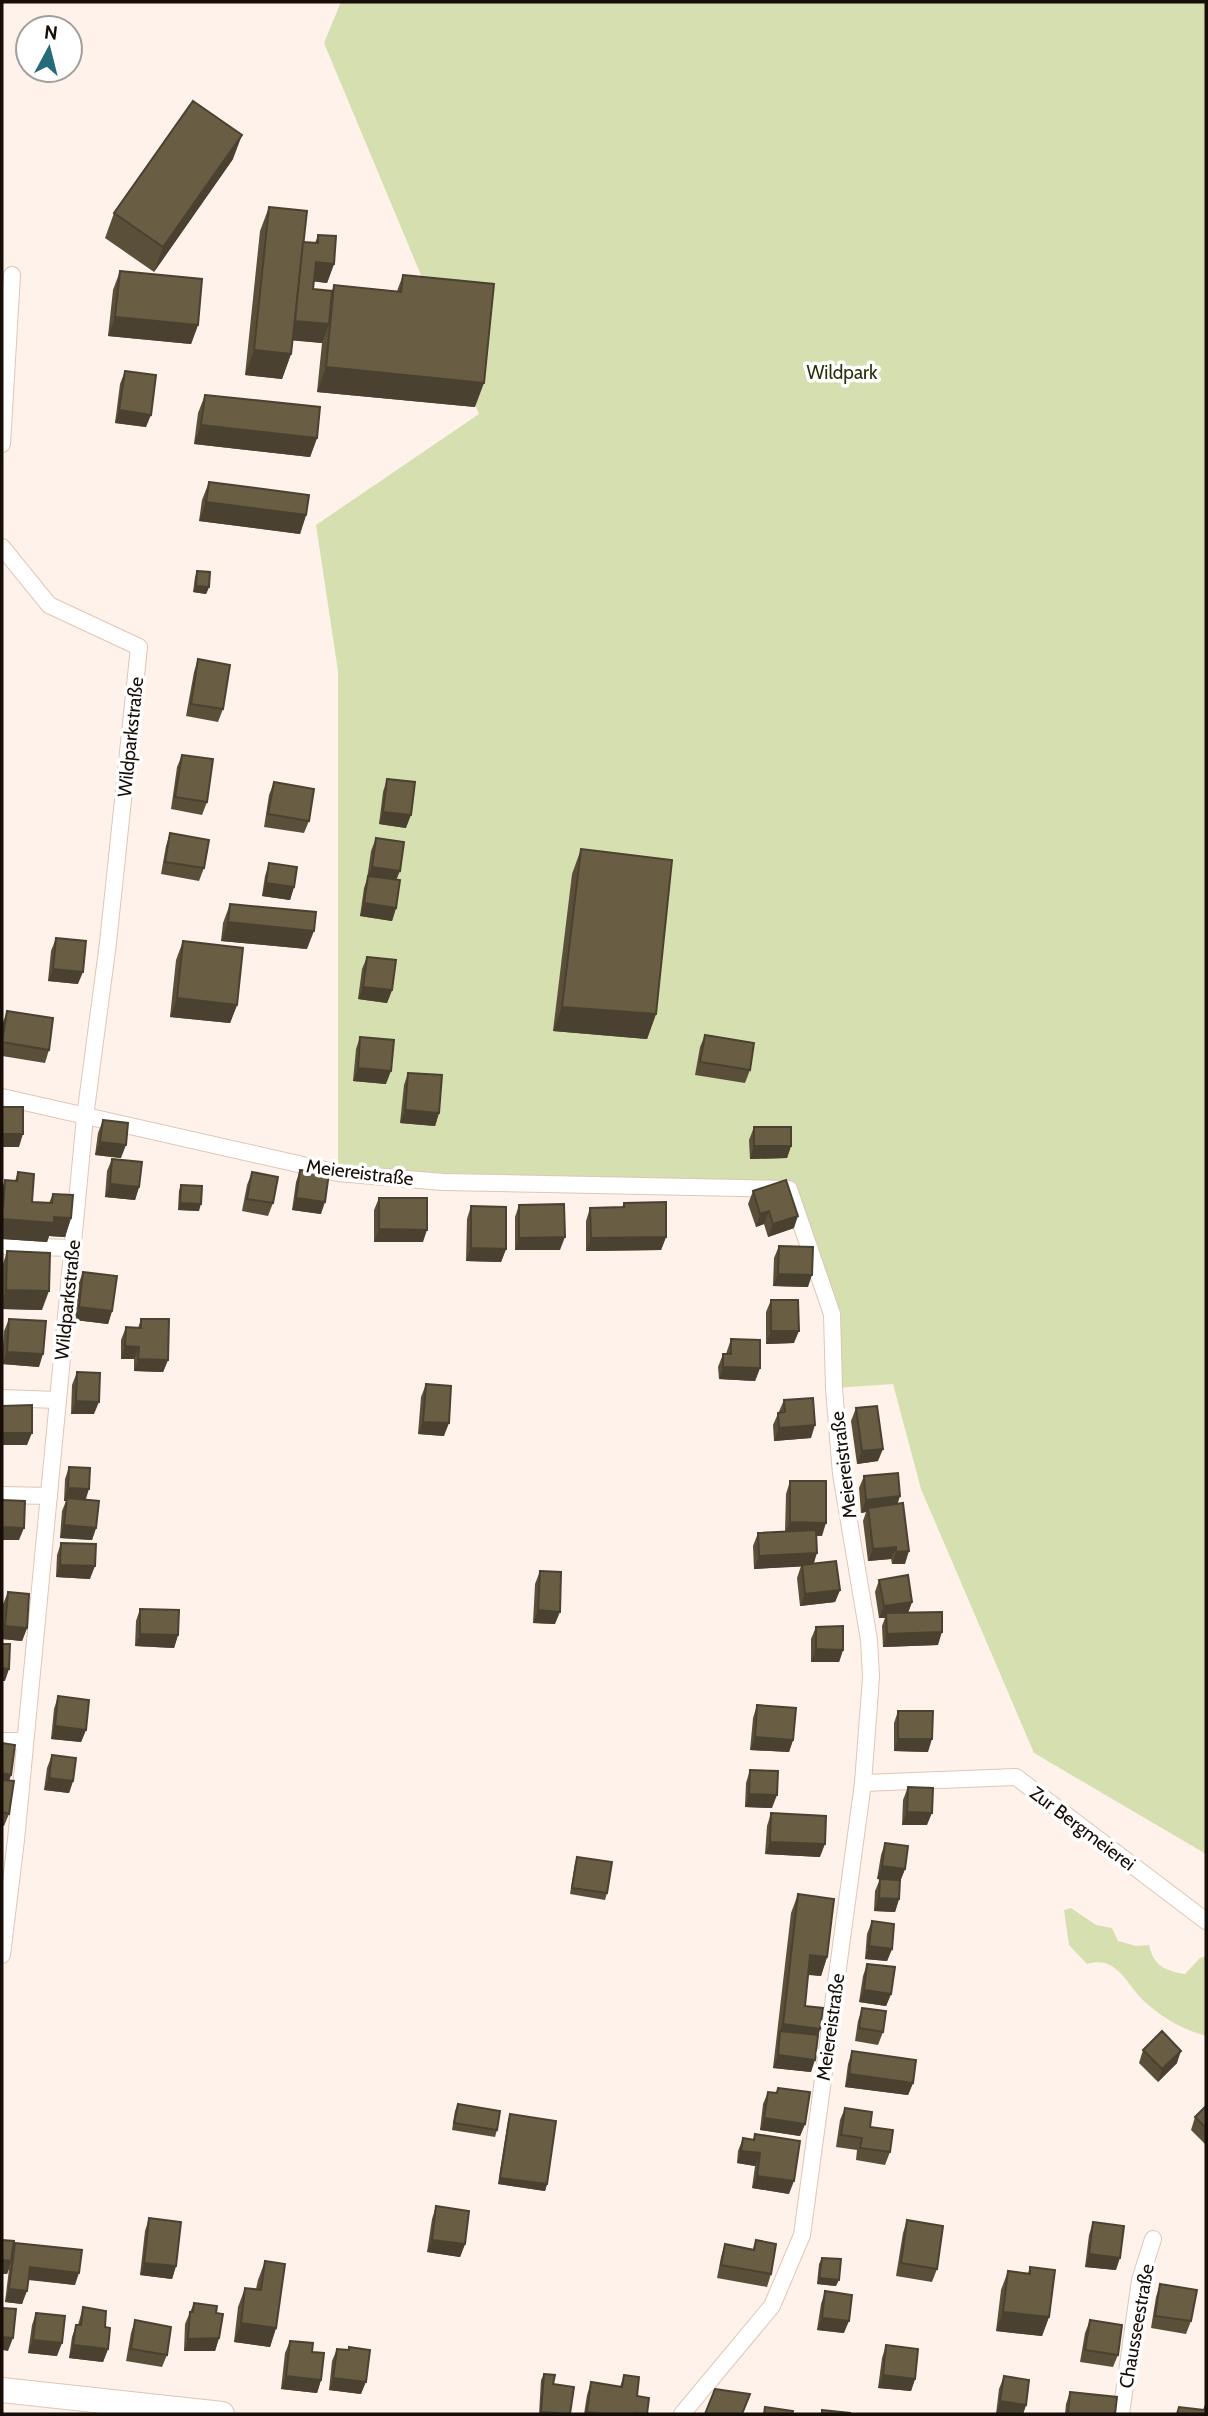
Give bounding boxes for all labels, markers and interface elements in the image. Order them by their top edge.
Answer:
north arrow [14,14,84,84]
text: N [43,20,59,45]
park label: Wildpark [806,361,878,384]
street label: Wildparkstraße [113,675,148,798]
street label: Meiereistraße [305,1154,415,1191]
street label: Wildparkstraße [50,1238,85,1361]
street label: Meiereistraße [825,1410,861,1520]
street label: Zur Bergmeierei [1025,1781,1140,1876]
street label: Meiereistraße [812,1972,849,2082]
street label: Chausseestraße [1114,2262,1159,2390]

